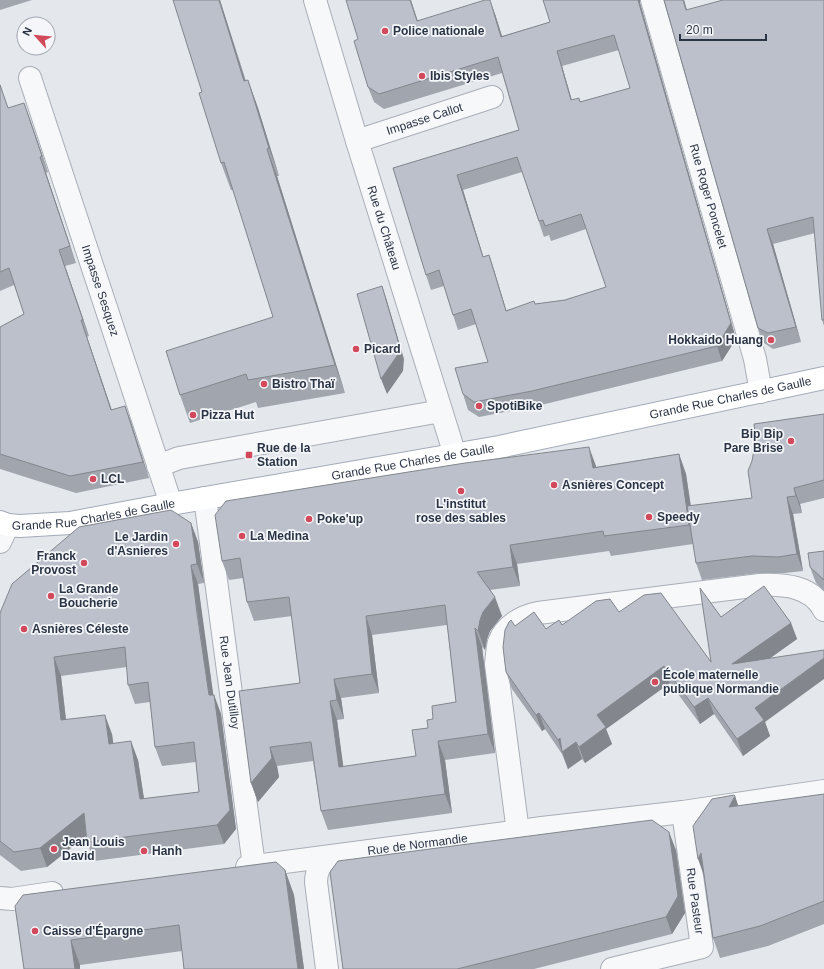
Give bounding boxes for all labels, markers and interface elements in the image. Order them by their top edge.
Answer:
north arrow [16,16,56,56]
scale bar [680,16,766,42]
text: 20 m [686,23,713,37]
place label: Police nationale [393,24,485,38]
text: N [20,25,34,38]
marker: Police nationale [380,26,390,36]
place label: Ibis Styles [430,69,490,83]
marker: Ibis Styles [417,71,427,81]
street label: Impasse Callot [385,100,465,138]
street label: Rue Roger Poncelet [687,142,730,251]
street label: Rue du Château [364,184,404,272]
street label: Impasse Sesquez [79,243,122,338]
place label: Hokkaido Huang [668,333,763,347]
marker: Hokkaido Huang [766,335,776,345]
place label: Picard [364,342,401,356]
marker: Picard [351,344,361,354]
street label: Grande Rue Charles de Gaulle [648,374,813,422]
place label: Bistro Thaï [272,377,335,391]
marker: Bistro Thaï [259,379,269,389]
place label: SpotiBike [487,399,543,413]
marker: SpotiBike [474,401,484,411]
place label: Pizza Hut [201,408,254,422]
marker: Pizza Hut [188,410,198,420]
place label: Bip Bip Pare Brise [724,427,783,455]
marker: Bip Bip Pare Brise [786,436,796,446]
place label: Rue de la Station [257,441,311,469]
street label: Grande Rue Charles de Gaulle [330,441,496,483]
marker: Rue de la Station [244,450,254,460]
place label: LCL [101,472,124,486]
marker: LCL [88,474,98,484]
place label: Asnières Concept [562,478,664,492]
marker: Asnières Concept [549,480,559,490]
marker: L'institut rose des sables [456,486,466,496]
street label: Grande Rue Charles de Gaulle [11,496,177,533]
place label: L'institut rose des sables [416,497,506,525]
place label: Speedy [657,510,700,524]
place label: Poke'up [317,512,363,526]
marker: Speedy [644,512,654,522]
marker: Poke'up [304,514,314,524]
place label: La Medina [250,529,309,543]
place label: Le Jardin d'Asnieres [107,530,168,558]
marker: La Medina [237,531,247,541]
marker: Le Jardin d'Asnieres [171,539,181,549]
place label: Franck Provost [31,549,76,577]
marker: Franck Provost [79,558,89,568]
place label: La Grande Boucherie [59,582,119,610]
marker: La Grande Boucherie [46,591,56,601]
place label: Asnières Céleste [32,622,129,636]
marker: Asnières Céleste [19,624,29,634]
street label: Rue Jean Dutilloy [216,635,243,730]
place label: École maternelle publique Normandie [663,667,779,696]
marker: École maternelle publique Normandie [650,677,660,687]
street label: Rue de Normandie [367,831,469,858]
place label: Jean Louis David [62,835,125,863]
marker: Jean Louis David [49,844,59,854]
place label: Hanh [152,844,182,858]
marker: Hanh [139,846,149,856]
street label: Rue Pasteur [683,867,707,935]
place label: Caisse d'Épargne [43,923,144,938]
marker: Caisse d'Épargne [30,926,40,936]

